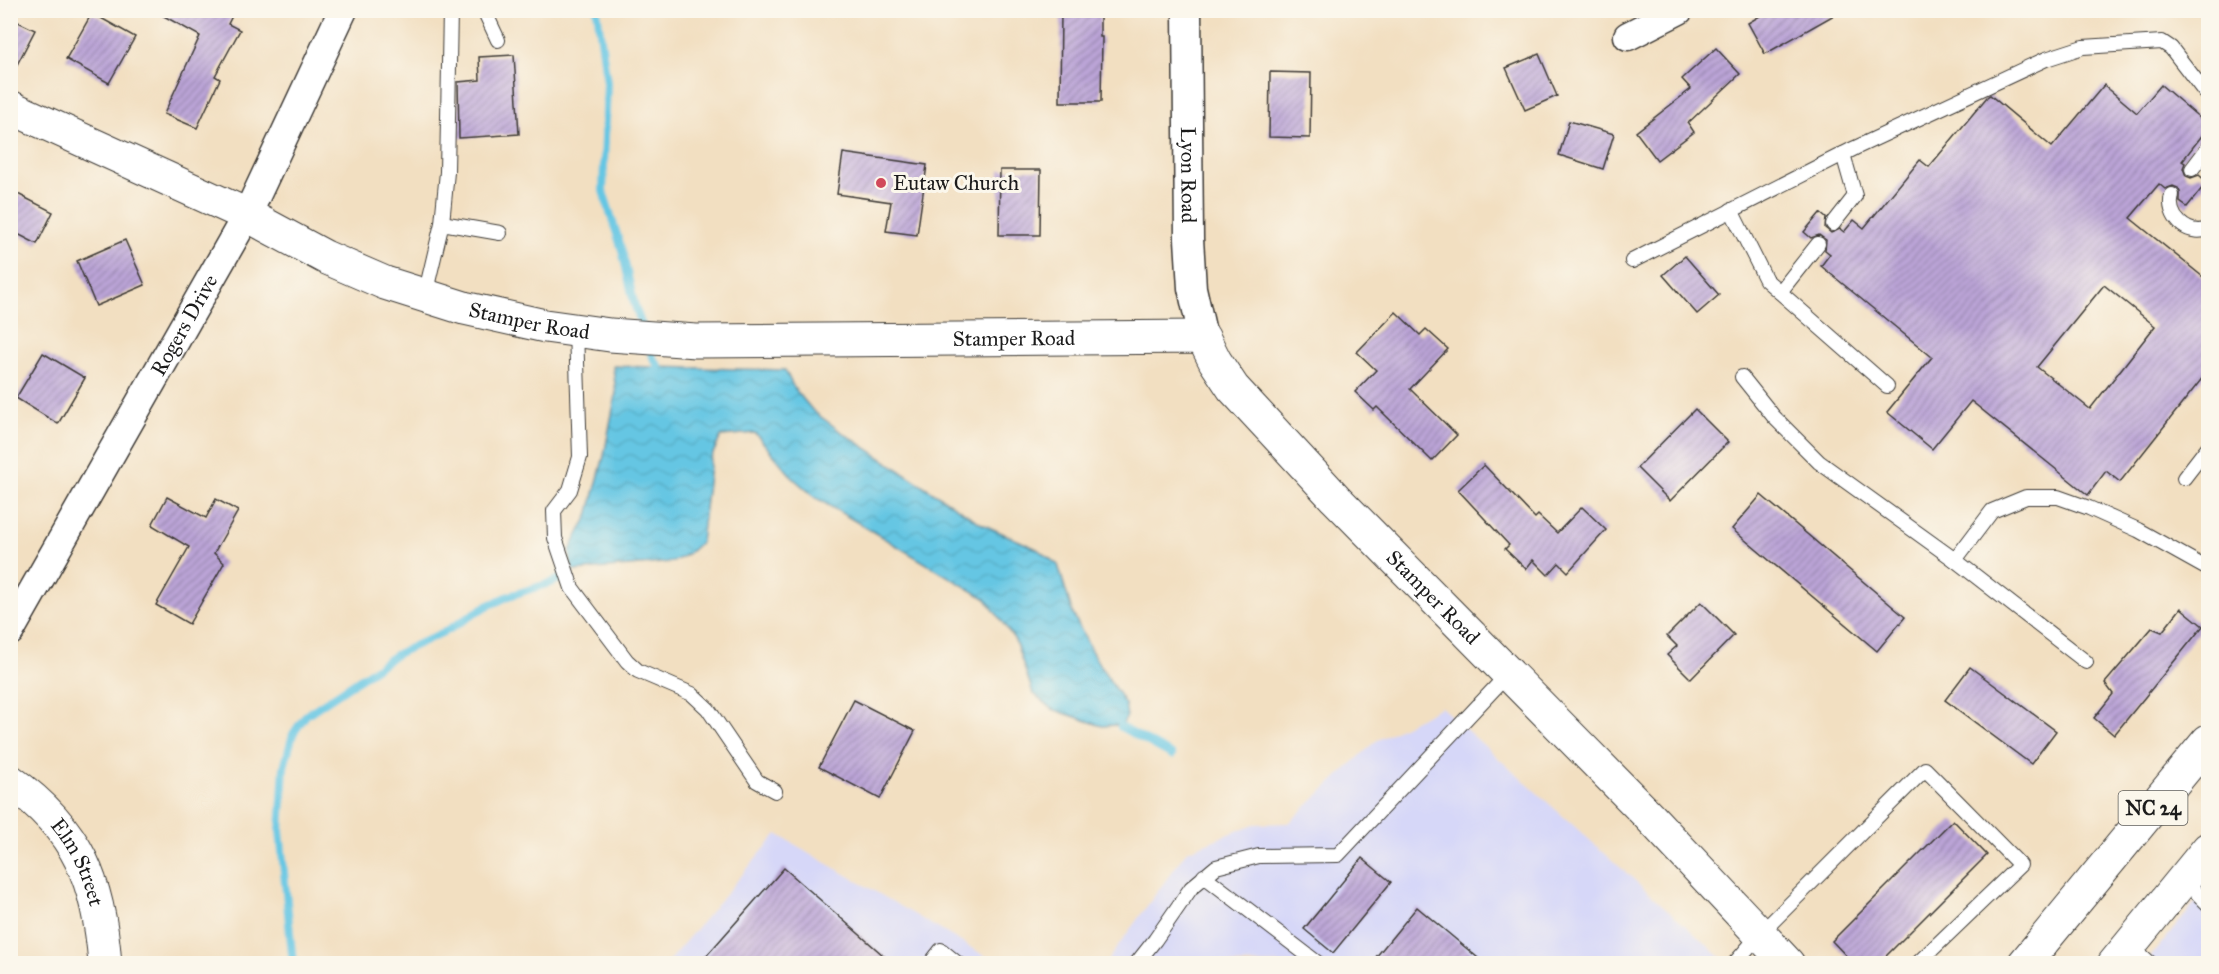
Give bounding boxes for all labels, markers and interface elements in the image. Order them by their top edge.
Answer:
street label: Lyon Road [1175,127,1202,224]
place label: Eutaw Church [893,170,1019,196]
marker: Eutaw Church [874,176,888,190]
street label: Rogers Drive [145,270,224,380]
street label: Stamper Road [467,296,592,345]
street label: Stamper Road [953,325,1076,352]
street label: Stamper Road [1381,545,1486,650]
road number: NC 24 [2118,791,2188,825]
street label: Elm Street [45,813,109,909]

